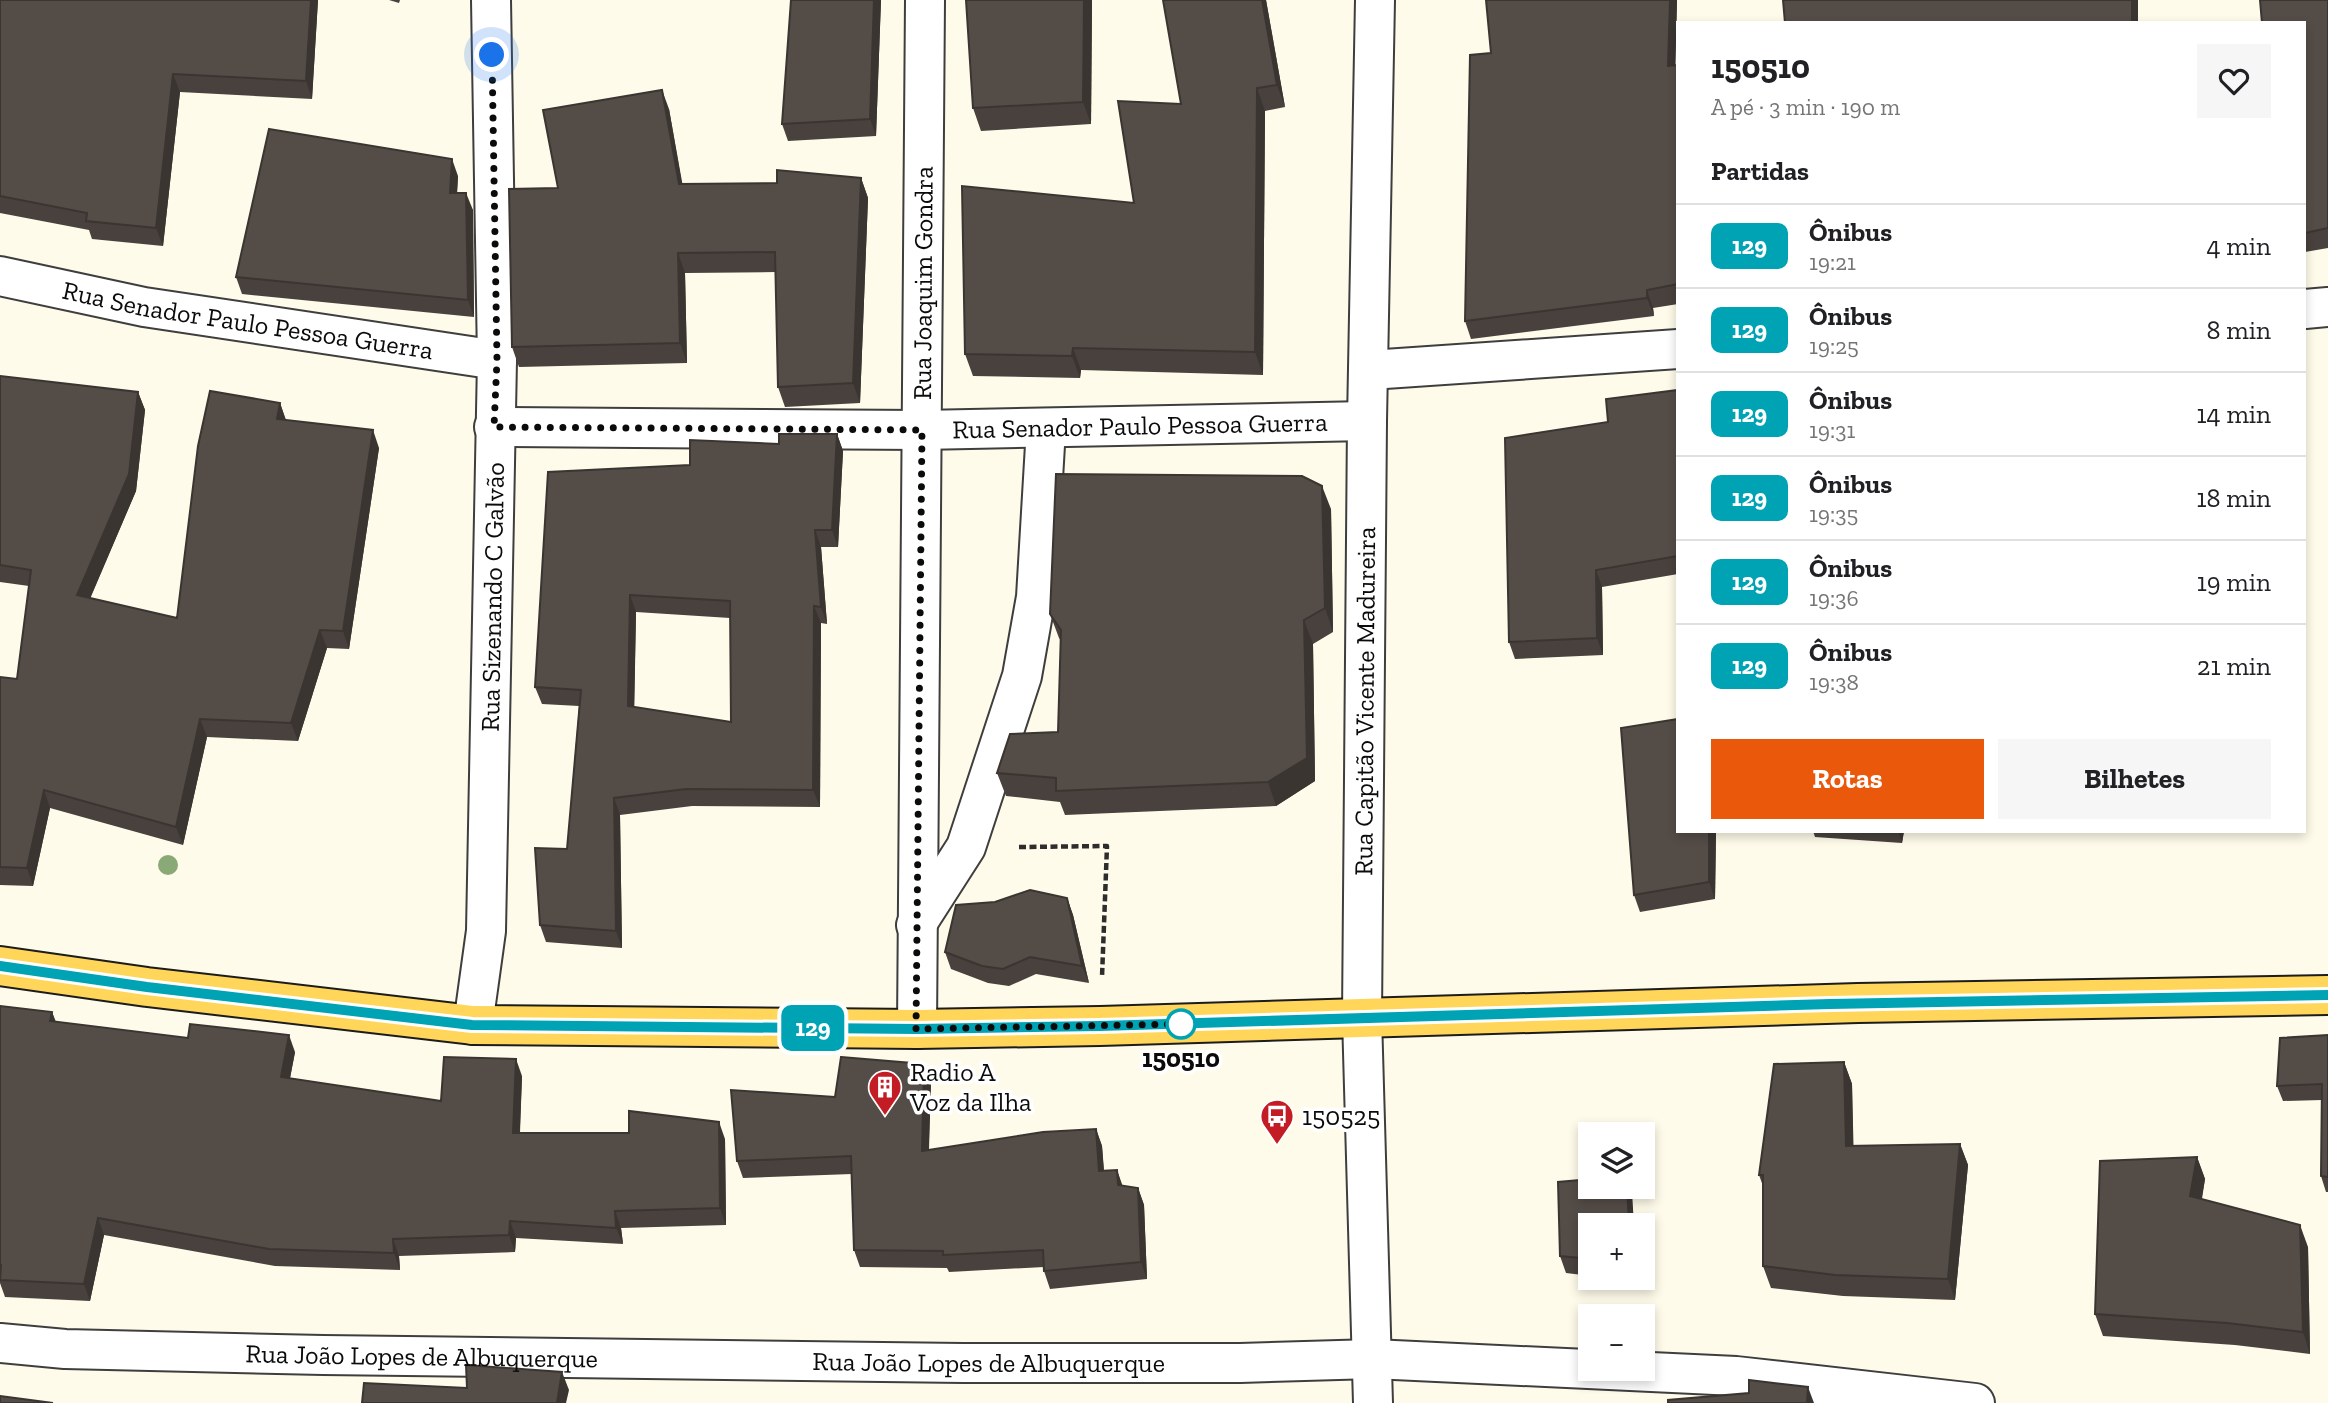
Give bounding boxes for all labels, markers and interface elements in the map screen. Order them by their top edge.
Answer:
your location [474,37,509,72]
button: heart [2197,44,2271,118]
text: 150510 [1711,47,1810,86]
text: A pé · 3 min · 190 m [1711,93,1900,121]
text: Partidas [1711,155,1809,187]
street label: Rua Joaquim Gondra [906,166,940,400]
text: Ônibus [1809,216,1892,248]
text: 4 min [2206,230,2271,262]
text: 129 [1732,231,1767,260]
text: 19:21 [1809,248,1856,276]
street label: Rua Senador Paulo Pessoa Guerra [60,274,436,366]
text: Ônibus [1809,300,1892,332]
text: 8 min [2206,314,2271,346]
text: 129 [1732,315,1767,344]
text: 19:25 [1809,332,1859,360]
text: Ônibus [1809,384,1892,416]
text: 14 min [2196,398,2271,430]
text: 129 [1732,399,1767,428]
street label: Rua Senador Paulo Pessoa Guerra [952,406,1328,445]
text: 19:31 [1809,416,1855,444]
street label: Rua Sizenando C Galvão [474,462,511,732]
text: Ônibus [1809,468,1892,500]
text: 18 min [2196,482,2271,514]
text: 129 [1732,483,1767,512]
text: 19:35 [1809,500,1858,528]
street label: Rua Capitão Vicente Madureira [1347,526,1382,876]
text: Ônibus [1809,552,1892,584]
text: 19 min [2197,566,2271,598]
text: 129 [1732,567,1767,596]
text: 19:36 [1809,584,1859,612]
text: Ônibus [1809,636,1892,668]
text: 21 min [2197,650,2271,682]
text: 129 [1732,651,1767,680]
text: 19:38 [1809,668,1859,696]
button: Rotas [1711,739,1984,819]
button: Bilhetes [1998,739,2271,819]
line badge: 129 [773,1005,853,1051]
marker: 150510 [1166,1009,1196,1039]
text: 129 [795,1013,831,1042]
place label: 150510 [1142,1042,1220,1074]
place label: Radio A Voz da Ilha [909,1056,1032,1118]
building icon: Radio A Voz da Ilha [866,1068,904,1117]
bus stop icon: 150525 [1258,1097,1296,1146]
place label: 150525 [1302,1100,1380,1132]
map controls [1578,1122,1655,1381]
button: layers [1578,1122,1655,1199]
button: + [1578,1213,1655,1290]
button: − [1578,1304,1655,1381]
street label: Rua João Lopes de Albuquerque [245,1337,598,1374]
street label: Rua João Lopes de Albuquerque [812,1345,1165,1379]

